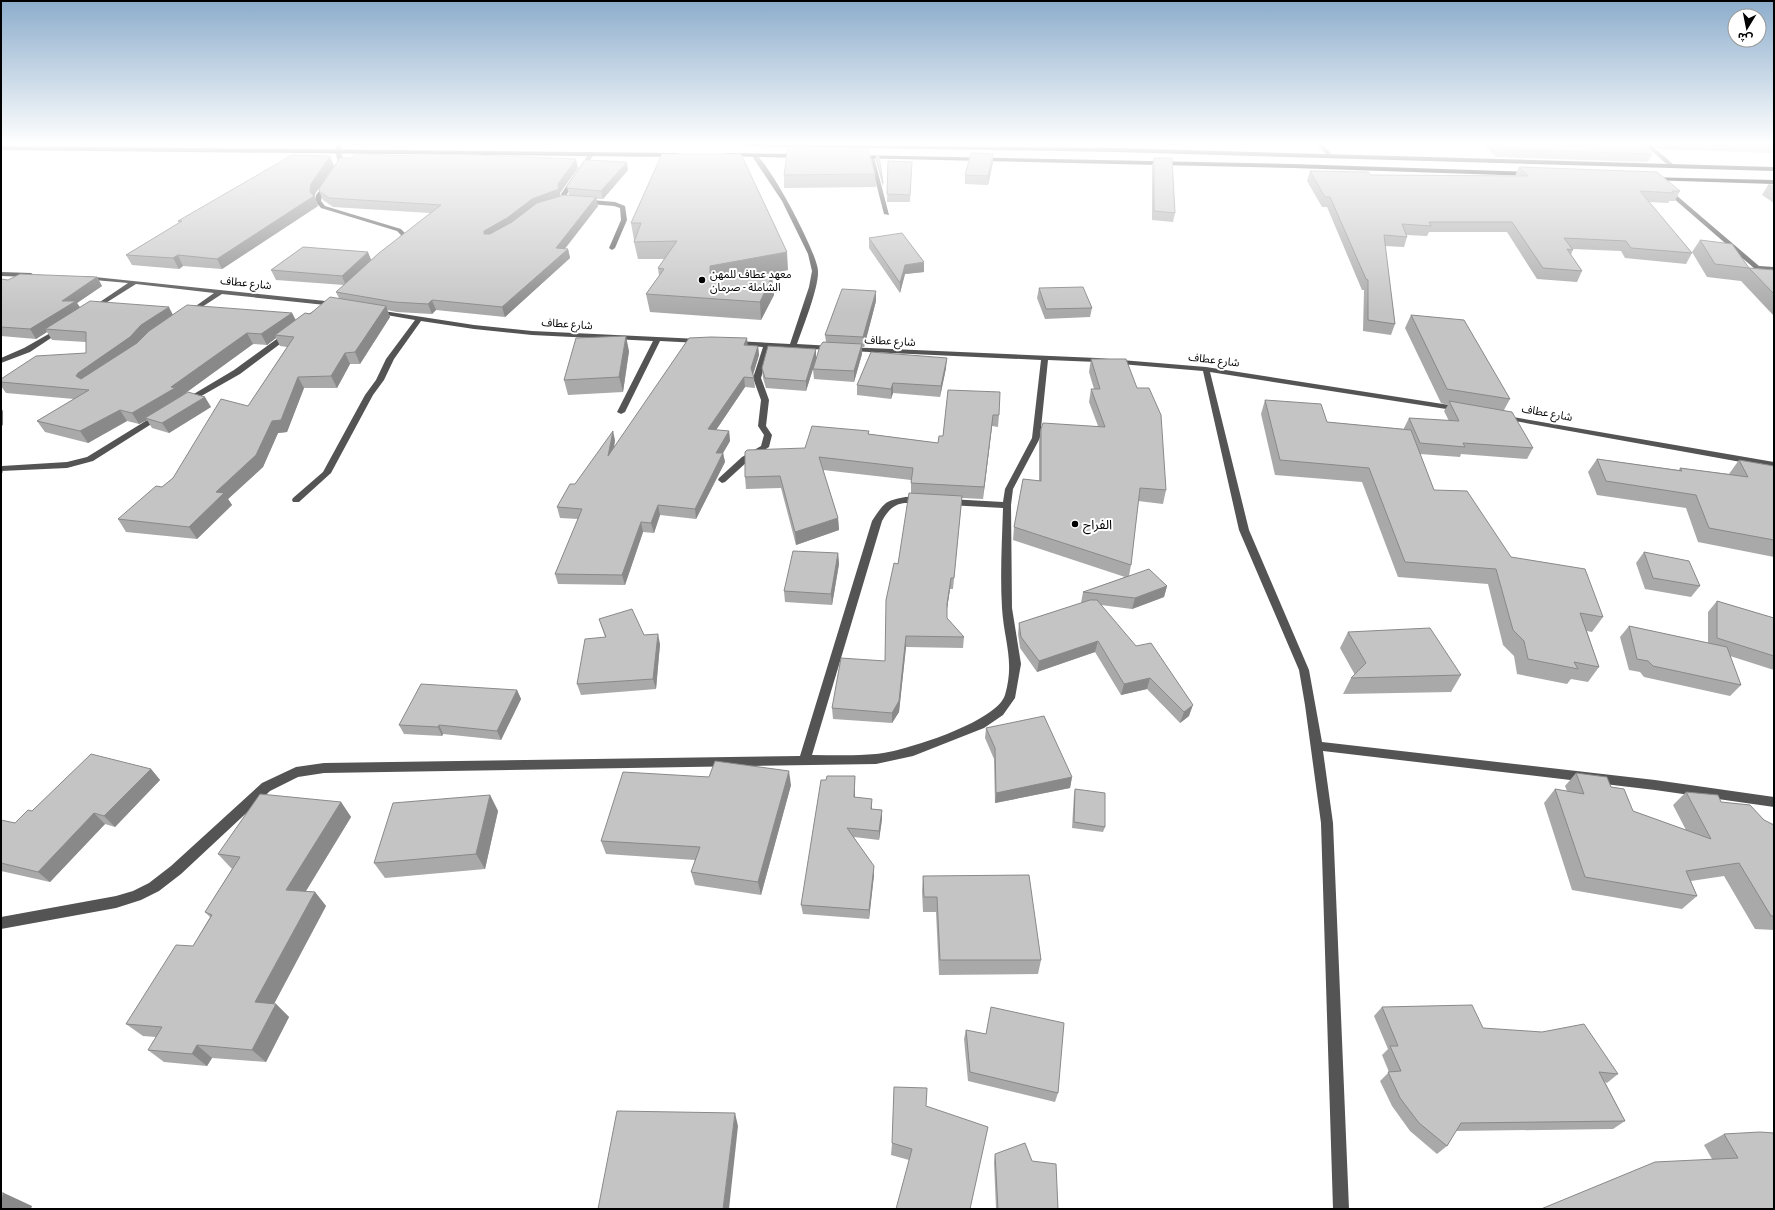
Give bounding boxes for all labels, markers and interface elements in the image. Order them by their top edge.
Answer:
north arrow [1727,8,1767,48]
text: ش [1737,30,1754,45]
place label: معهد عطاف للمهن الشاملة - صرمان [710,268,792,294]
street label: شارع عطاف [220,274,273,293]
marker: معهد عطاف للمهن الشاملة - صرمان [697,275,707,285]
street label: شارع عطاف [541,316,593,333]
street label: شارع عطاف [864,333,916,350]
street label: شارع عطاف [1188,350,1241,371]
street label: شارع عطاف [1520,402,1574,425]
place label: الفراح [1083,517,1112,535]
marker: الفراح [1070,519,1080,529]

